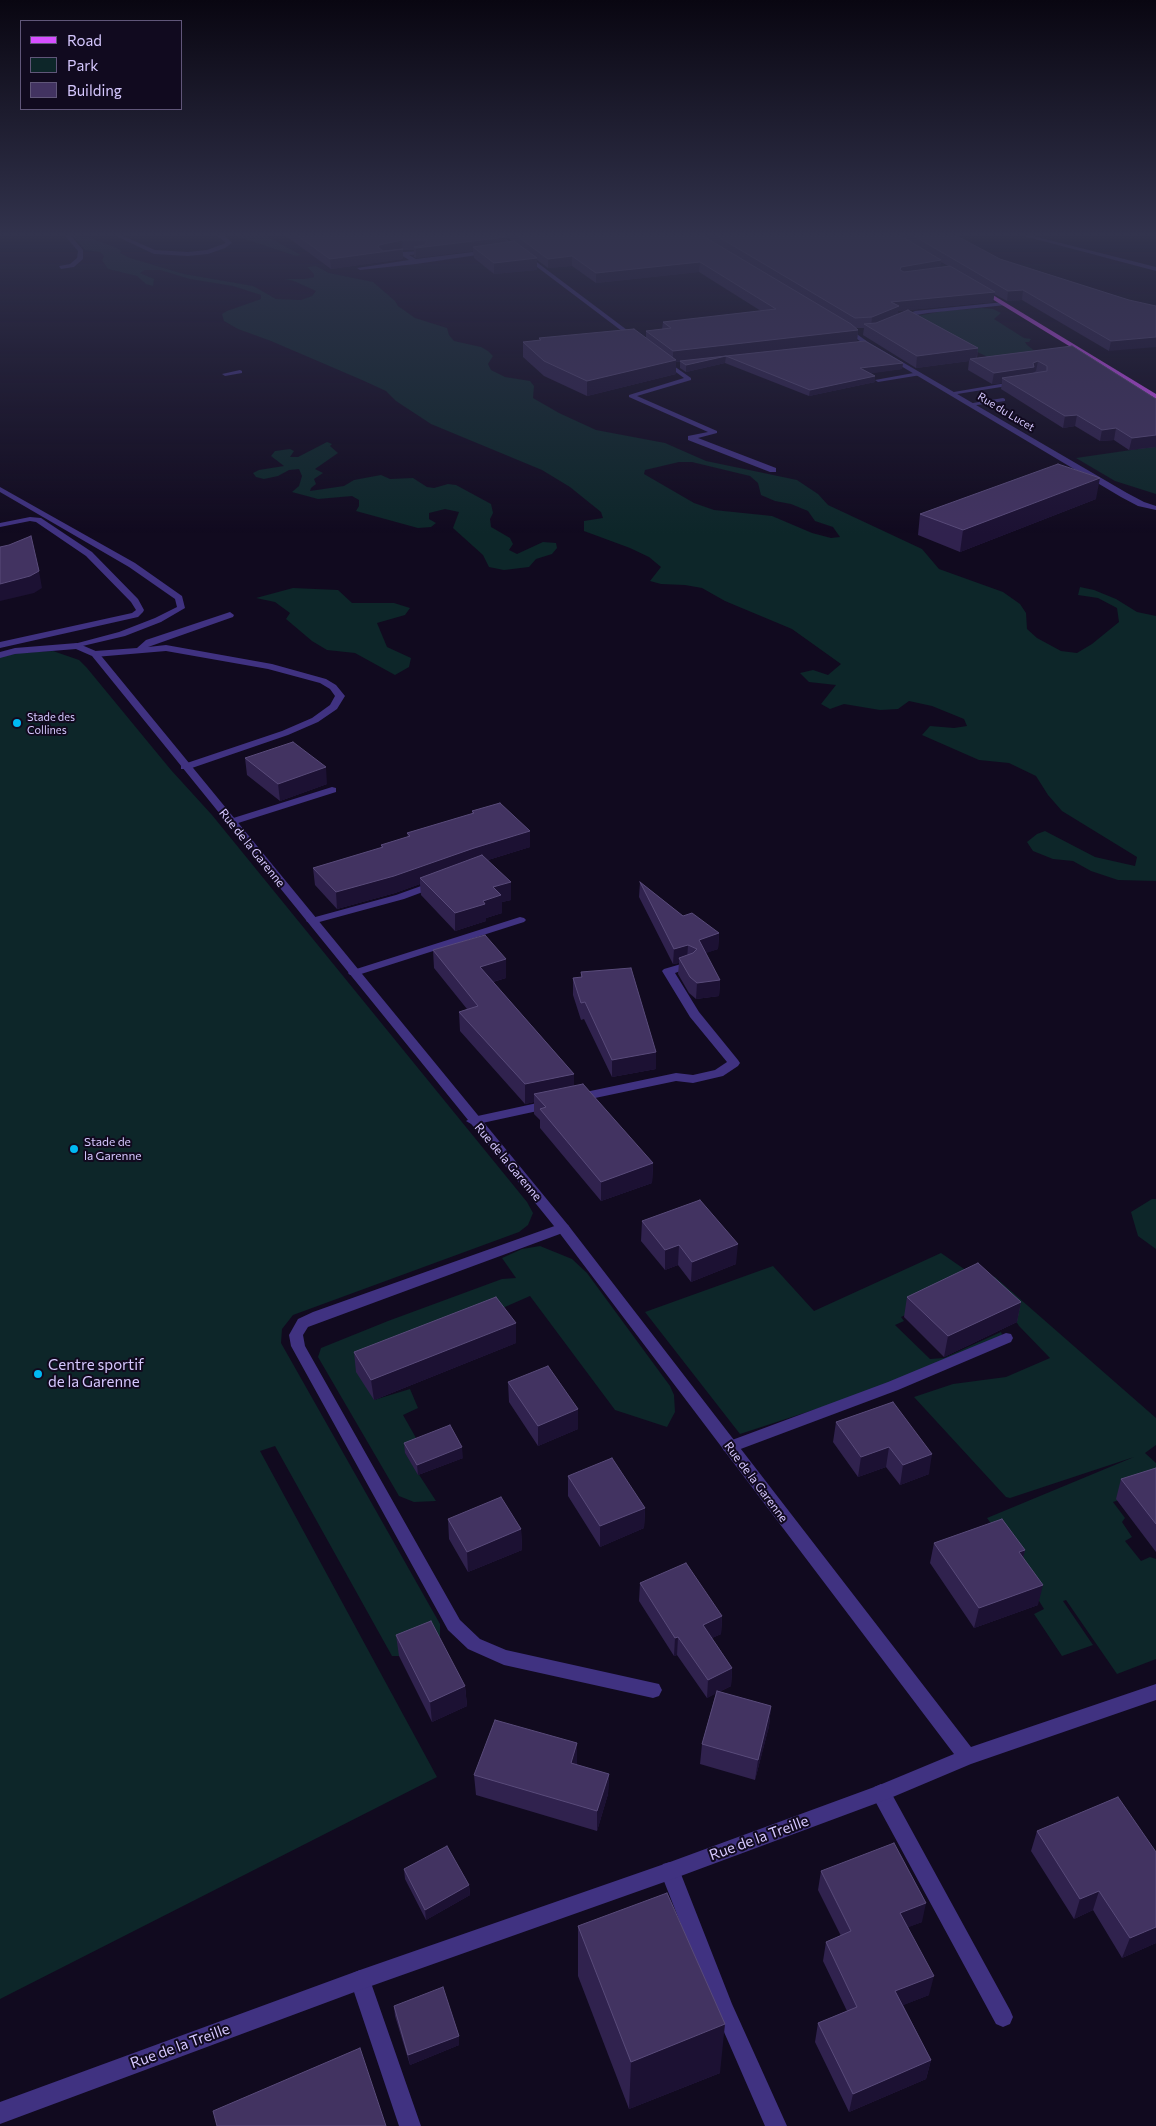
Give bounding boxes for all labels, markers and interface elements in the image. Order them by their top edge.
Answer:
legend [20,20,182,110]
text: Road [67,31,102,49]
text: Park [67,56,98,74]
text: Building [67,81,122,99]
street label: Rue du Lucet [975,390,1037,434]
place label: Stade des Collines [27,710,75,736]
marker: Stade des Collines [11,717,23,729]
street label: Rue de la Garenne [216,806,288,890]
street label: Rue de la Garenne [471,1120,545,1204]
place label: Stade de la Garenne [84,1135,142,1163]
marker: Stade de la Garenne [68,1143,80,1155]
place label: Centre sportif de la Garenne [48,1356,144,1391]
marker: Centre sportif de la Garenne [32,1368,44,1380]
street label: Rue de la Garenne [721,1439,791,1525]
street label: Rue de la Treille [707,1812,811,1864]
street label: Rue de la Treille [128,2020,232,2072]

